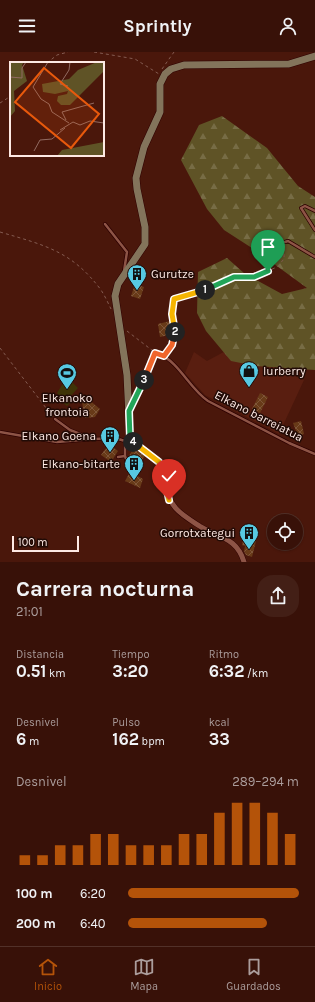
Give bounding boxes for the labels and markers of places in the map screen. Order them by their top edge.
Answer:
pin [251,230,285,271]
building icon: Gurutze [126,263,148,291]
place label: Gurutze [151,267,194,281]
pin: 1 [195,280,215,300]
pin: 2 [165,322,185,342]
shop icon: lurberry [238,360,260,388]
sports icon: Elkanoko frontoia [56,362,78,390]
place label: lurberry [263,364,306,378]
pin: 3 [134,370,154,390]
place label: Elkanoko frontoia [42,391,92,419]
building icon: Elkano Goena [99,425,121,453]
place label: Elkano Goena [22,429,96,443]
pin: 4 [123,432,143,452]
building icon: Elkano-bitarte [123,453,145,481]
place label: Elkano-bitarte [42,457,120,471]
pin [152,459,186,500]
building icon: Gorrotxategui [238,522,260,550]
place label: Gorrotxategui [160,526,235,540]

